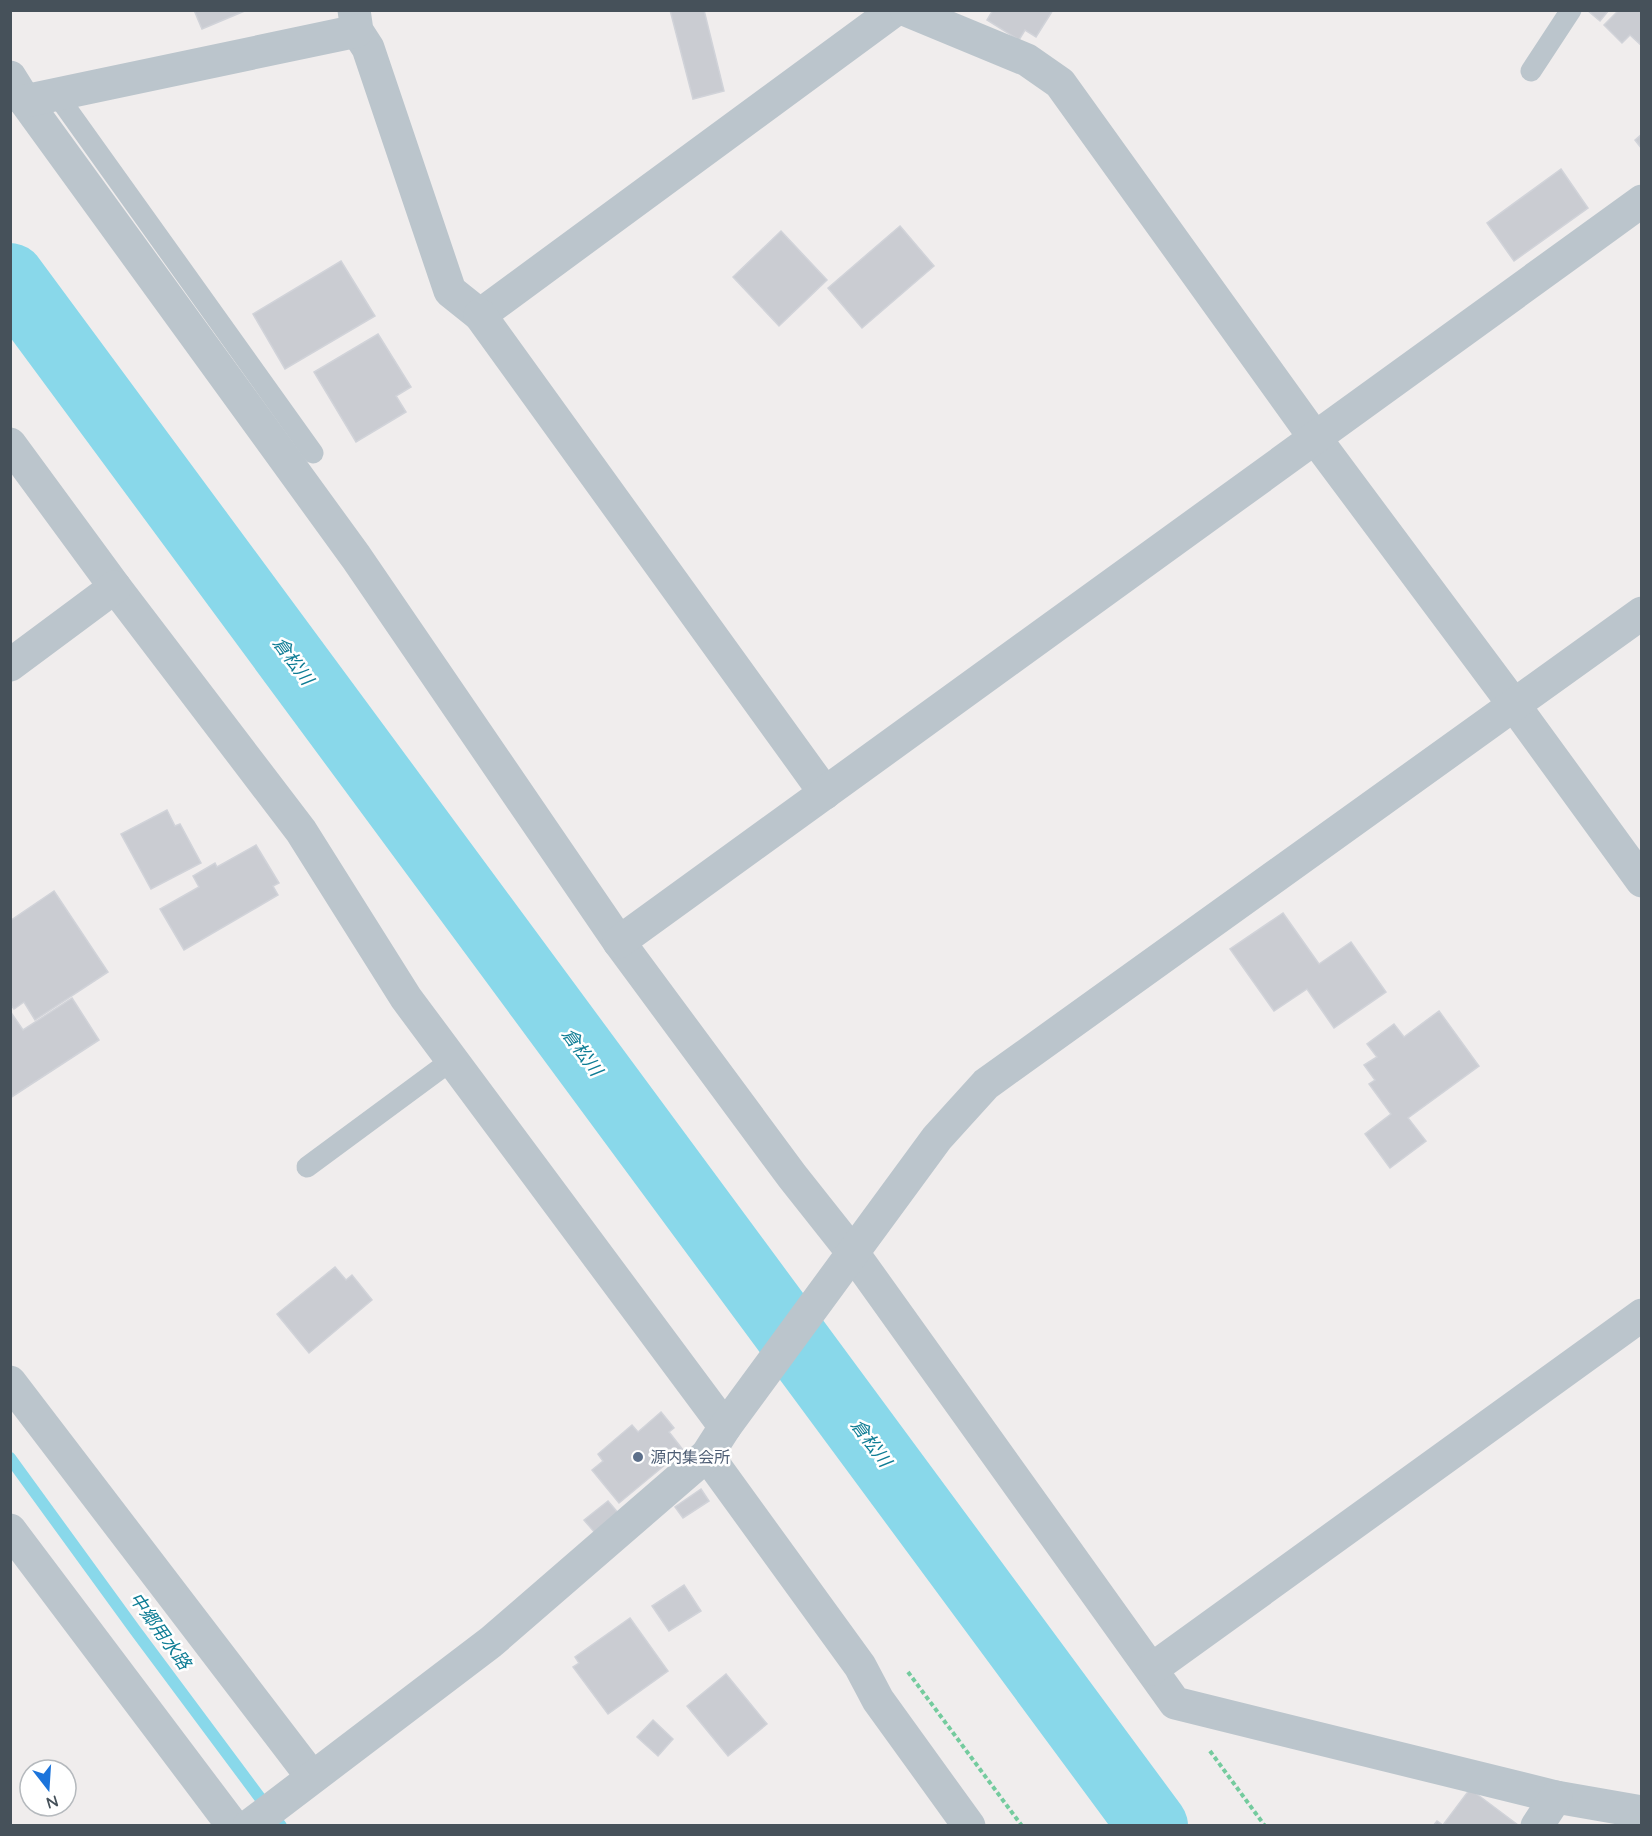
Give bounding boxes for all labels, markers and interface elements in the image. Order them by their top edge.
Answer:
water label: 倉松川 [268,632,320,691]
water label: 倉松川 [557,1023,609,1082]
water label: 倉松川 [846,1414,898,1473]
place label: 源内集会所 [650,1447,730,1467]
marker: 源内集会所 [631,1450,645,1464]
water label: 中郷用水路 [125,1588,197,1675]
north arrow [18,1758,78,1818]
text: N [44,1791,61,1814]

